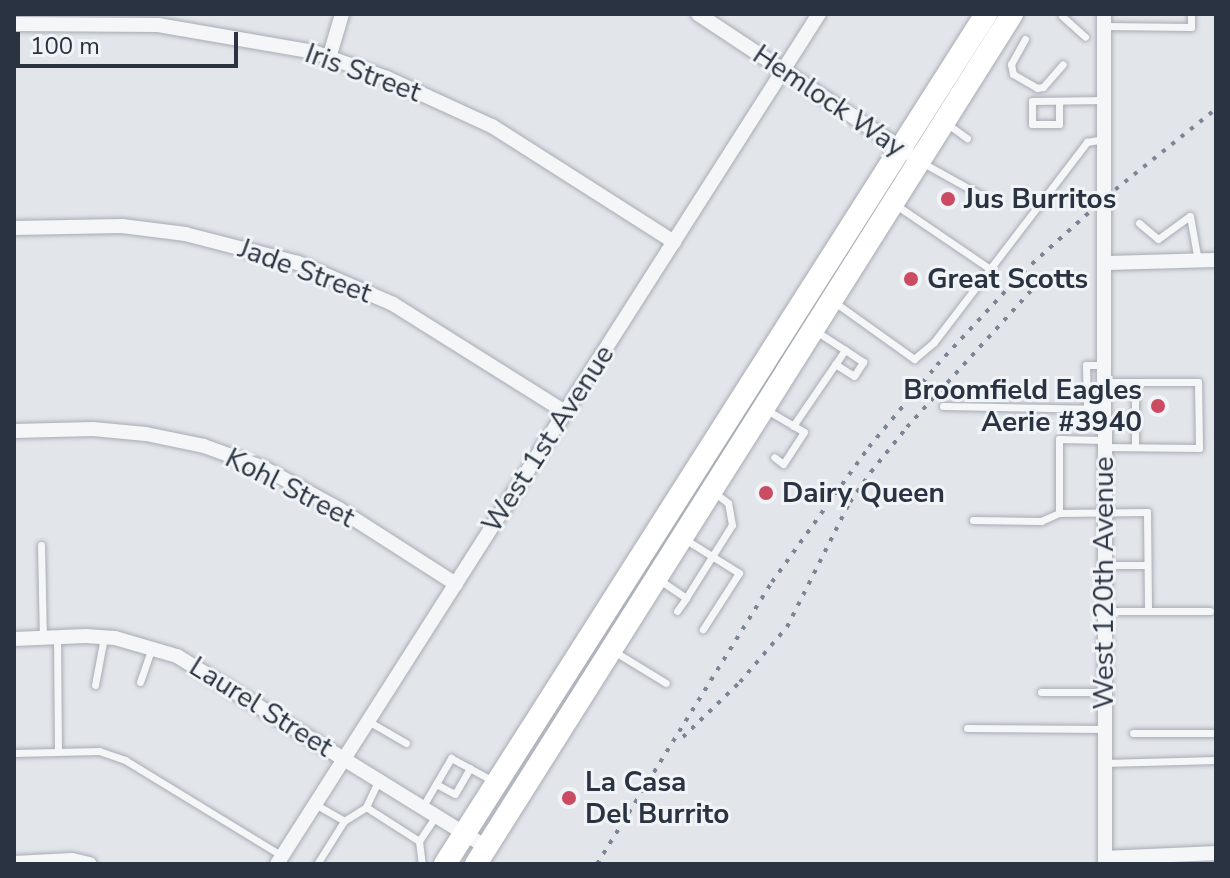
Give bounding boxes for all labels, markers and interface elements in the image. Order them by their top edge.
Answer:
scale bar [20,16,242,66]
text: 100 m [30,30,100,62]
street label: Iris Street [301,37,425,109]
street label: Hemlock Way [747,38,911,164]
place label: Jus Burritos [964,182,1116,216]
marker: Jus Burritos [939,190,957,208]
street label: Jade Street [234,231,376,311]
place label: Great Scotts [927,262,1088,296]
marker: Great Scotts [902,270,920,288]
street label: West 1st Avenue [475,339,621,539]
place label: Broomfield Eagles Aerie #3940 [903,373,1142,439]
marker: Broomfield Eagles Aerie #3940 [1149,397,1167,415]
street label: Kohl Street [220,441,360,535]
street label: West 120th Avenue [1087,457,1121,709]
place label: Dairy Queen [782,476,945,510]
marker: Dairy Queen [757,484,775,502]
street label: Laurel Street [183,650,339,764]
place label: La Casa Del Burrito [585,765,729,831]
marker: La Casa Del Burrito [560,789,578,807]

